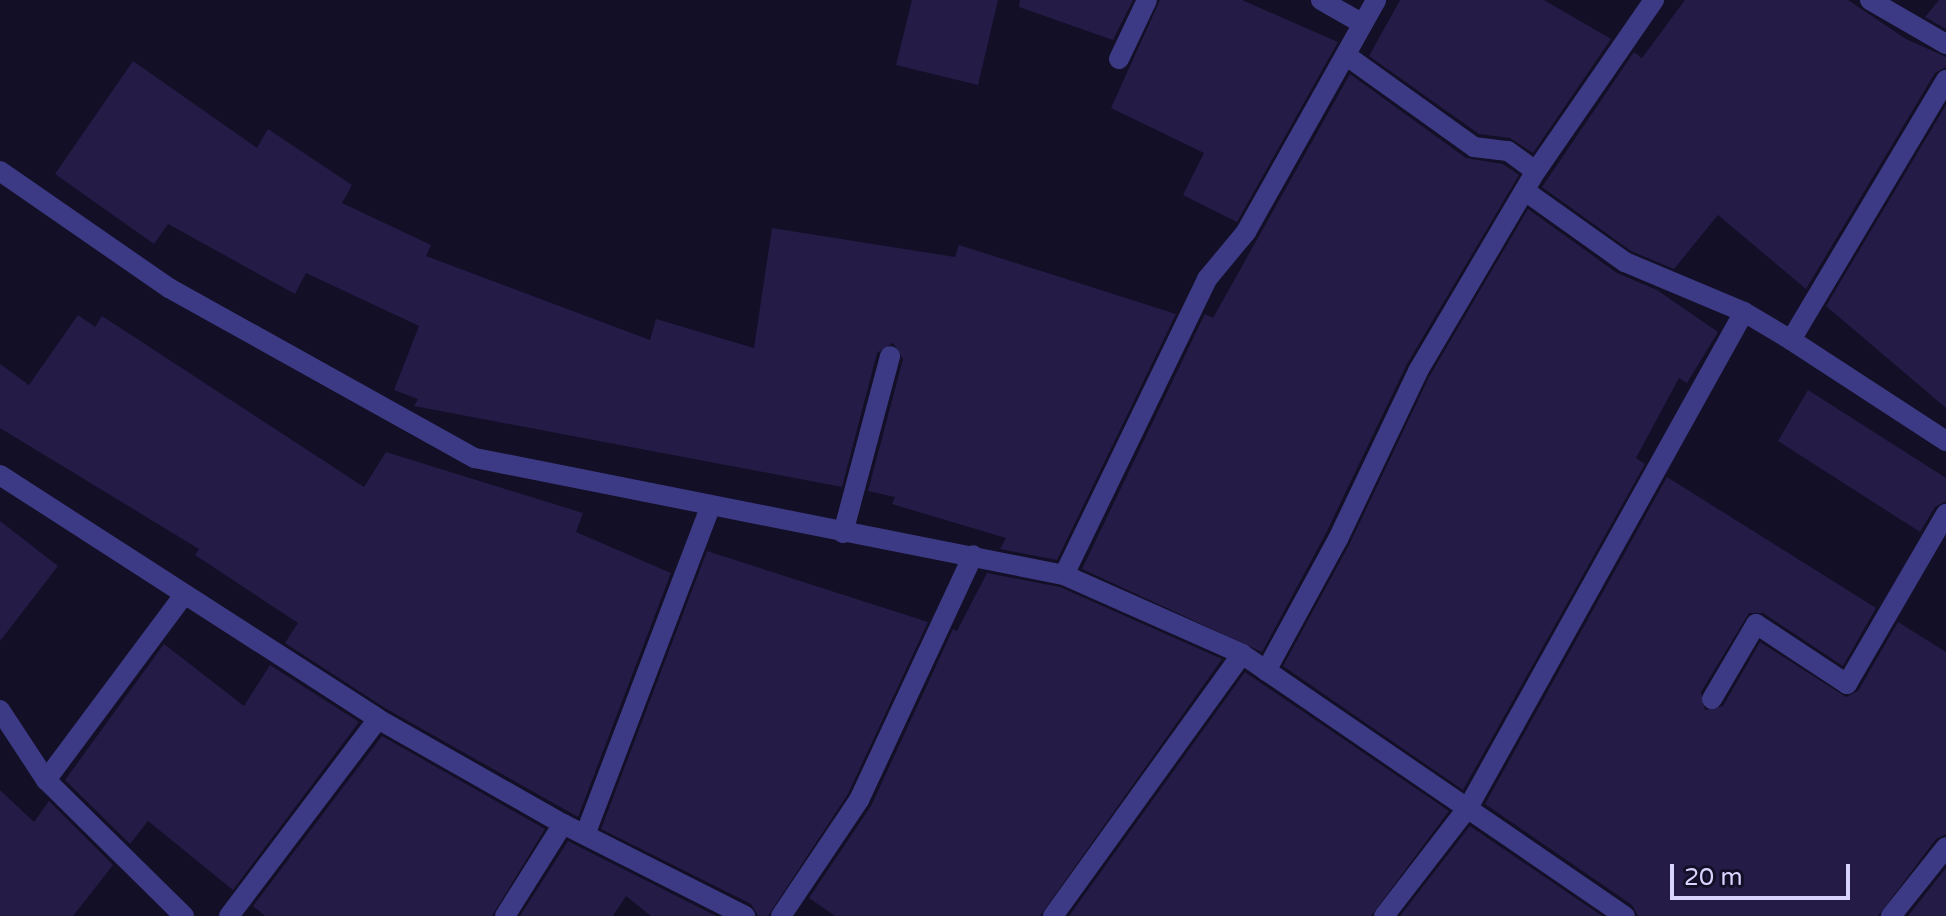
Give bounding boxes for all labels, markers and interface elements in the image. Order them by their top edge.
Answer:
scale bar [1674,848,1854,898]
text: 20 m [1684,863,1742,892]

